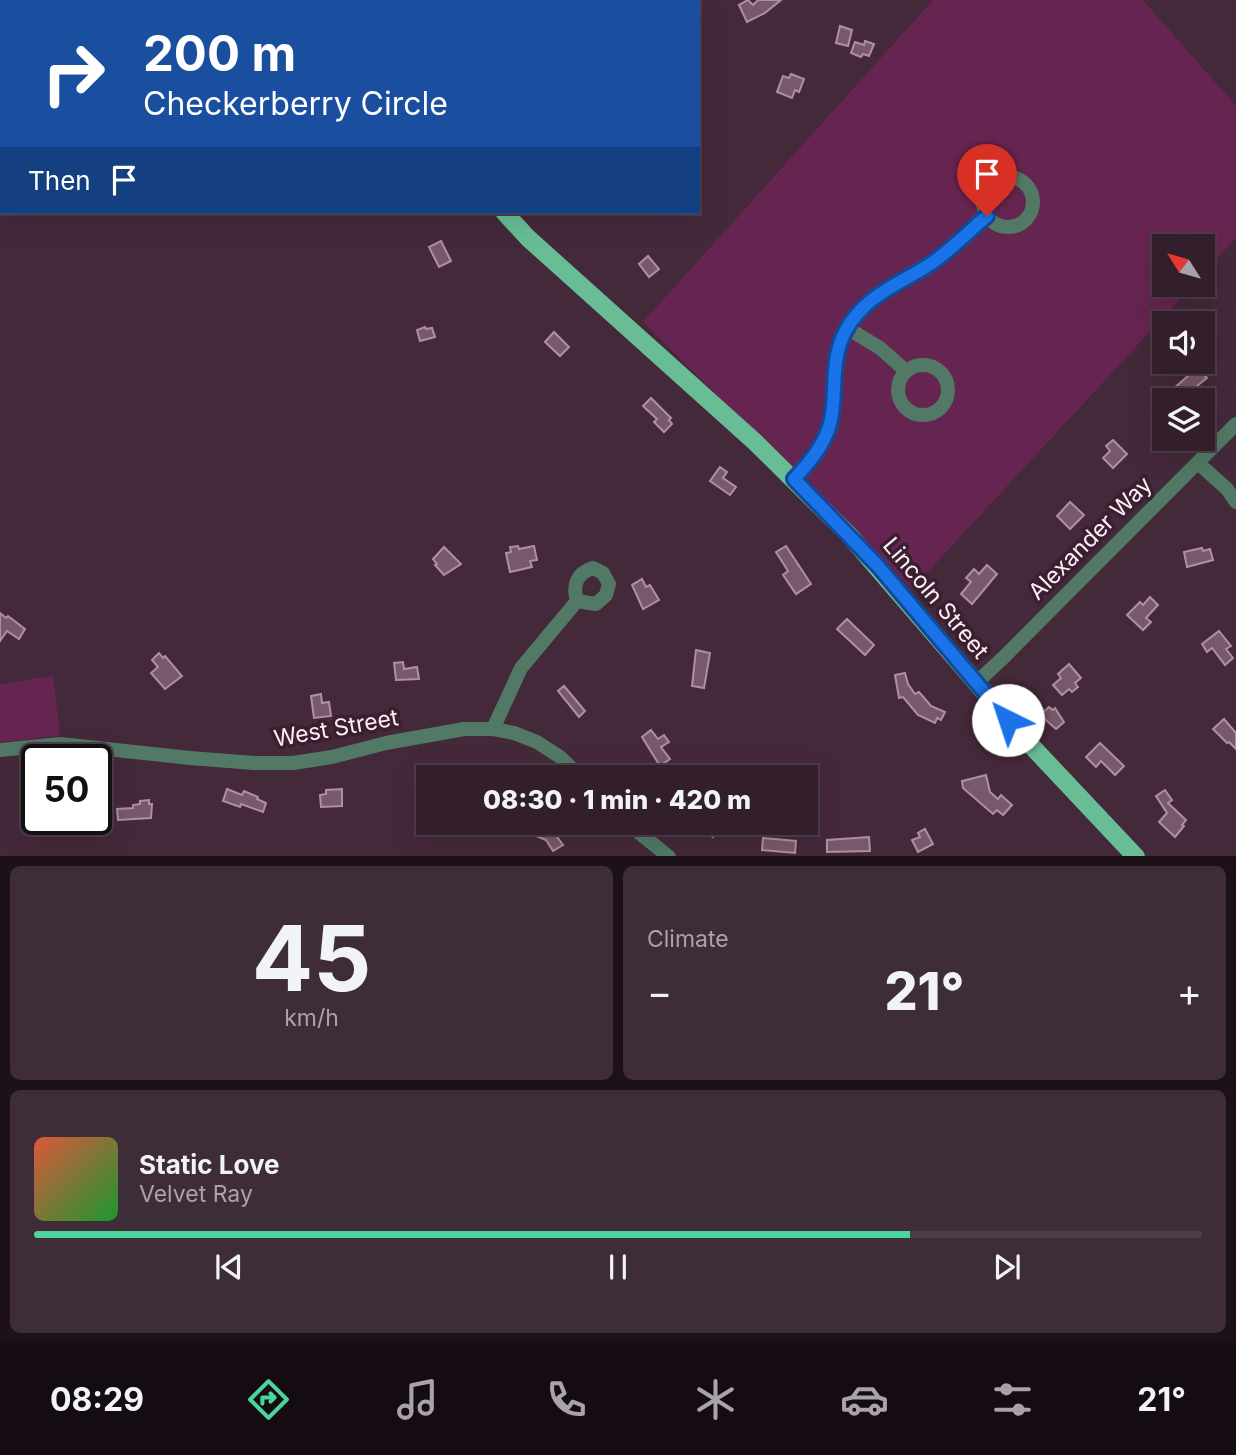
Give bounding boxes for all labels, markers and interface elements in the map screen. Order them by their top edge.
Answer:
text: 200 m [143,24,296,83]
icon: right [28,28,119,119]
text: Checkerberry Circle [143,84,448,123]
pin [957,144,1017,216]
icon: arrive [968,155,1006,193]
icon: arrive [105,161,143,199]
text: Then [28,165,91,196]
north arrow [1152,234,1214,298]
map controls [1152,234,1215,451]
button: sound [1152,311,1215,374]
button: layers [1152,388,1215,451]
street label: Alexander Way [1022,470,1158,606]
street label: Lincoln Street [877,532,995,665]
position arrow [971,683,1045,757]
street label: West Street [272,703,401,753]
speed limit sign: 50 [21,744,112,835]
text: 08:30 · 1 min · 420 m [483,784,751,815]
text: 45 [252,903,371,1013]
text: Climate [647,925,729,953]
text: 21° [884,960,965,1023]
text: − [647,969,672,1015]
text: + [1177,969,1202,1015]
text: km/h [284,1004,339,1032]
text: Static Love [139,1149,280,1180]
text: Velvet Ray [139,1180,253,1208]
icon: previous [210,1248,248,1286]
icon: pause [599,1248,637,1286]
icon: next [988,1248,1026,1286]
icon: directions [244,1375,293,1424]
icon: music [393,1375,442,1424]
icon: phone [542,1375,591,1424]
icon: climate [691,1375,740,1424]
icon: car [840,1375,889,1424]
icon: filters [988,1375,1037,1424]
text: 08:29 [50,1380,144,1419]
text: 21° [1137,1380,1186,1419]

